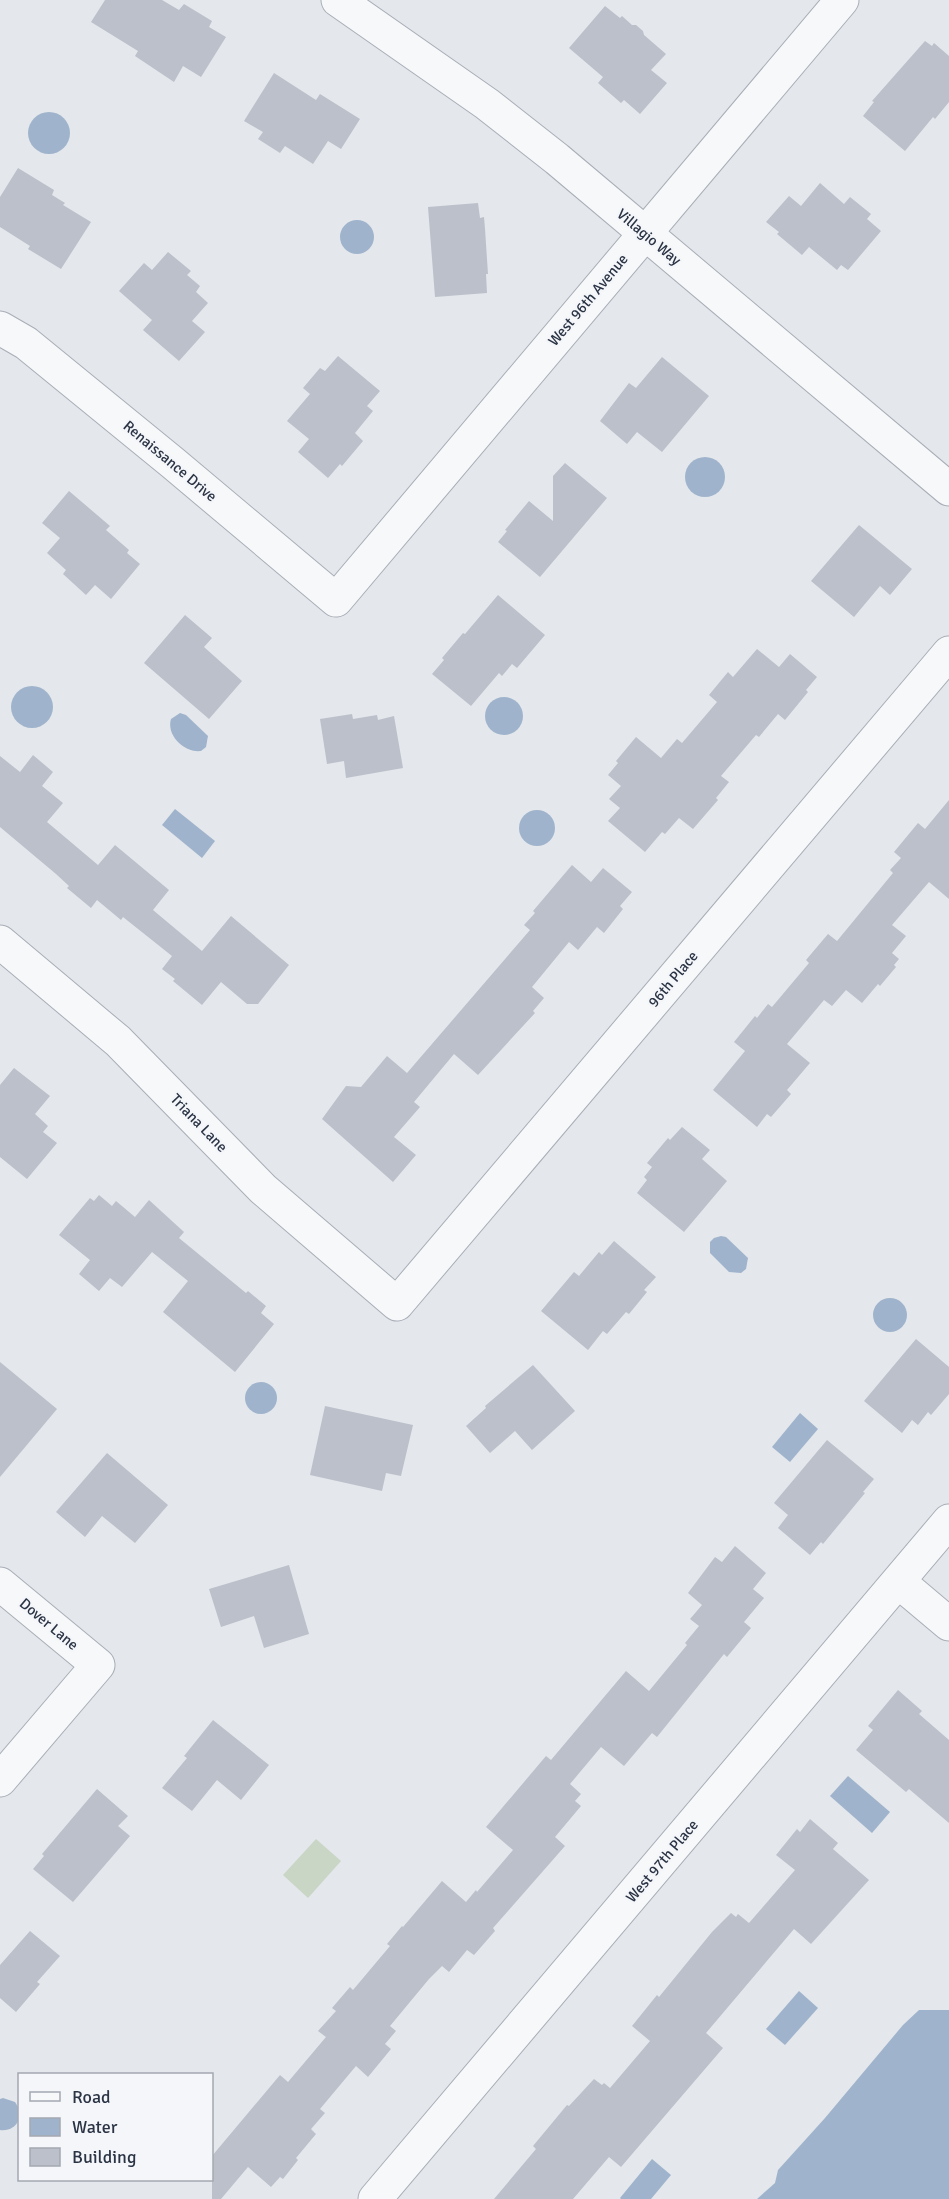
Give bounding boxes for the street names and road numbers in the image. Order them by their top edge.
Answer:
street label: Villagio Way [613,205,685,269]
street label: West 96th Avenue [544,250,632,350]
street label: Renaissance Drive [120,417,220,505]
street label: 96th Place [644,947,702,1011]
street label: Triana Lane [167,1090,231,1156]
street label: Dover Lane [16,1594,82,1654]
street label: West 97th Place [622,1816,702,1906]

